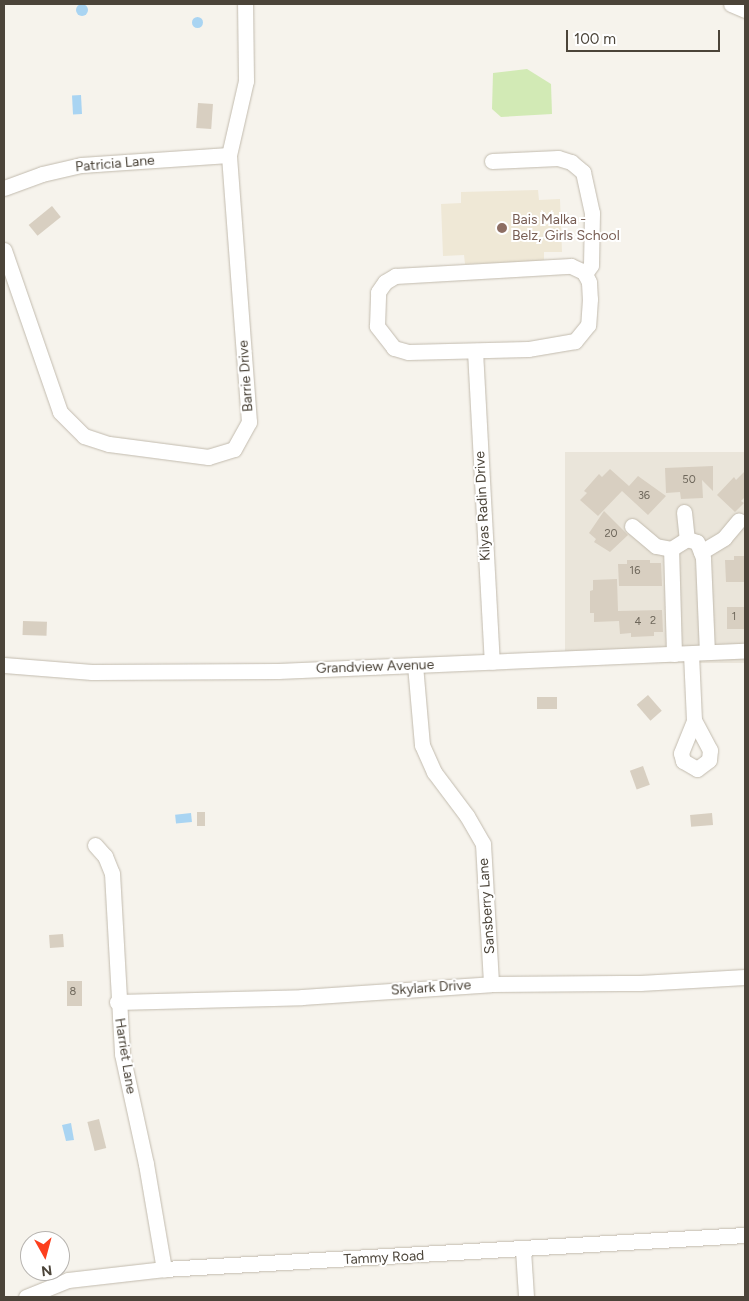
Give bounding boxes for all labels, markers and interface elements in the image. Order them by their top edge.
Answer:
scale bar [569,20,723,52]
text: 100 m [574,30,616,48]
street label: Patricia Lane [75,152,155,176]
place label: Bais Malka - Belz, Girls School [512,212,620,244]
marker: Bais Malka - Belz, Girls School [496,222,508,234]
street label: Barrie Drive [235,340,257,412]
street label: Kilyas Radin Drive [472,451,494,561]
house number: 50 [682,473,696,487]
house number: 36 [638,489,650,503]
house number: 20 [604,527,618,541]
house number: 16 [630,564,640,578]
house number: 1 [732,610,736,624]
house number: 2 [650,614,656,628]
house number: 4 [635,615,641,629]
street label: Grandview Avenue [316,657,434,677]
street label: Sansberry Lane [475,857,499,955]
street label: Skylark Drive [390,977,472,999]
house number: 8 [70,985,76,999]
street label: Harriet Lane [111,1017,139,1095]
north arrow [20,1231,70,1281]
street label: Tammy Road [343,1247,425,1269]
text: N [40,1261,53,1279]

